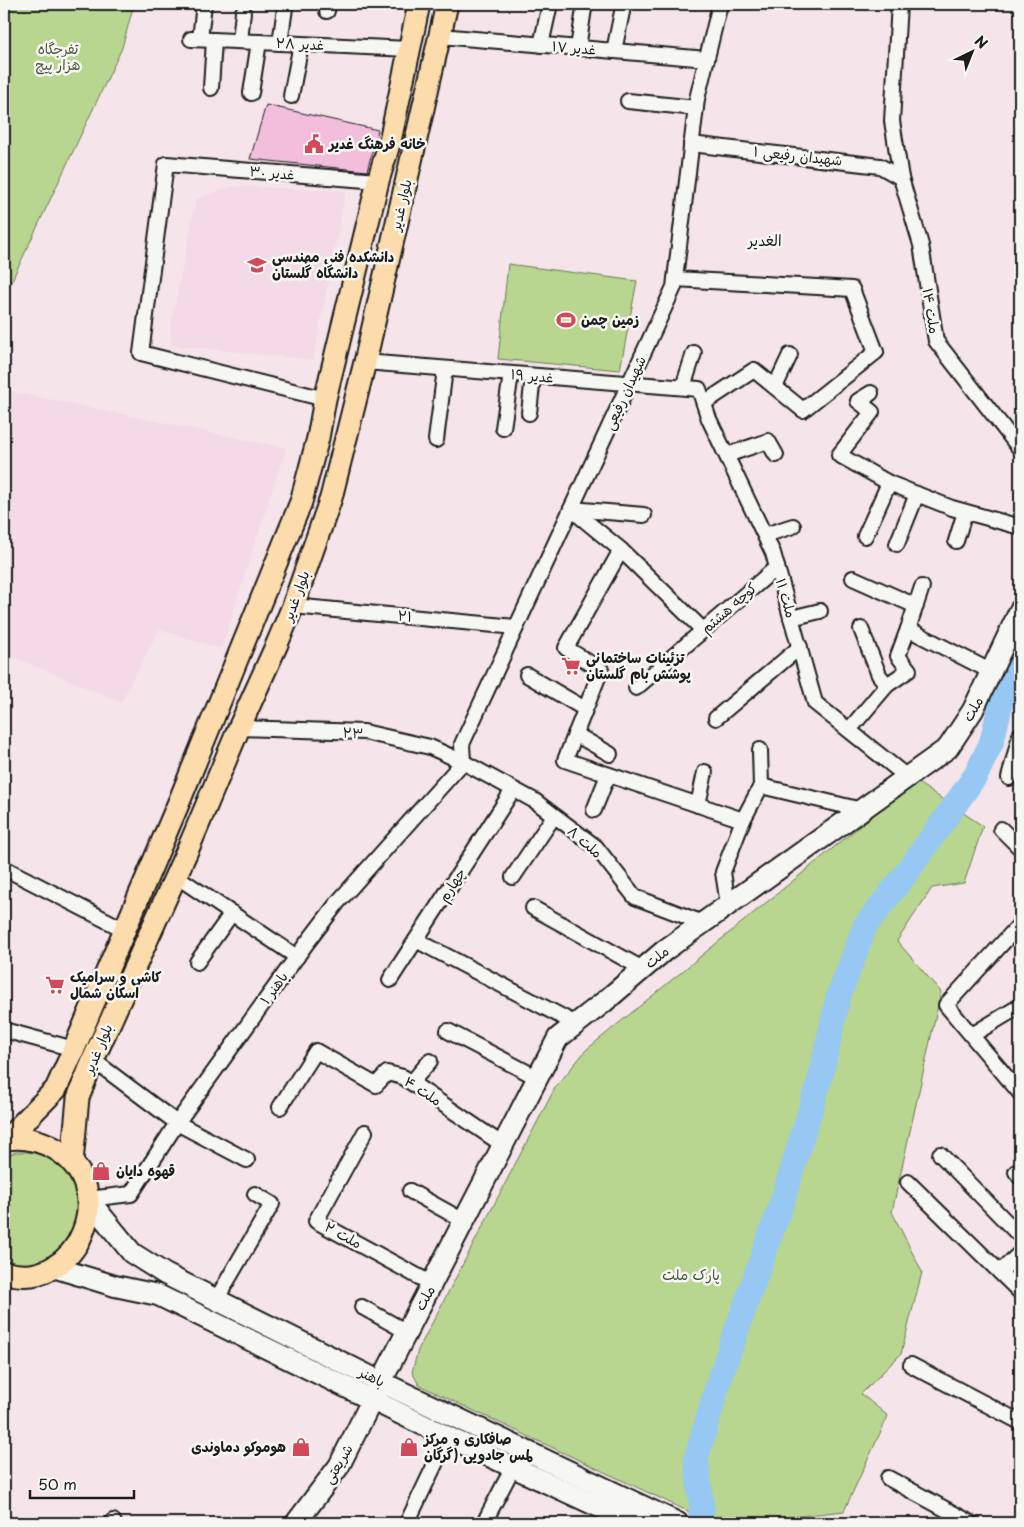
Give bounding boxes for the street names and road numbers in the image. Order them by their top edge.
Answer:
street label: ۲۸ غدیر [275,32,325,55]
street label: ۱۷ غدیر [551,35,597,60]
street label: ۱ شهیدان رفیعی [753,140,844,171]
street label: غدیر ۳۰ [249,160,295,185]
street label: بلوار غدیر [384,177,417,234]
street label: ۱۴ ملت [918,287,945,335]
street label: شهیدان رفیعی [598,352,651,433]
street label: ۱۹ غدیر [510,363,554,388]
street label: بلوار غدیر [276,567,314,625]
street label: ۱۱ ملت [771,575,802,620]
street label: کوچه هشتم [696,577,762,639]
street label: ۲۱ [397,604,413,627]
street label: ملت [957,692,988,725]
street label: ۲۳ [342,721,364,744]
street label: ۸ ملت [563,821,607,863]
street label: چهارم [433,864,471,906]
street label: ملت [640,940,673,973]
street label: باهنر ۱ [255,967,293,1008]
street label: بلوار غدیر [77,1020,118,1078]
street label: ۴ ملت [400,1071,446,1111]
street label: ۲ ملت [321,1216,366,1253]
street label: ملت [409,1281,440,1314]
street label: باهنر [355,1361,389,1392]
street label: شریعتی [318,1440,358,1488]

